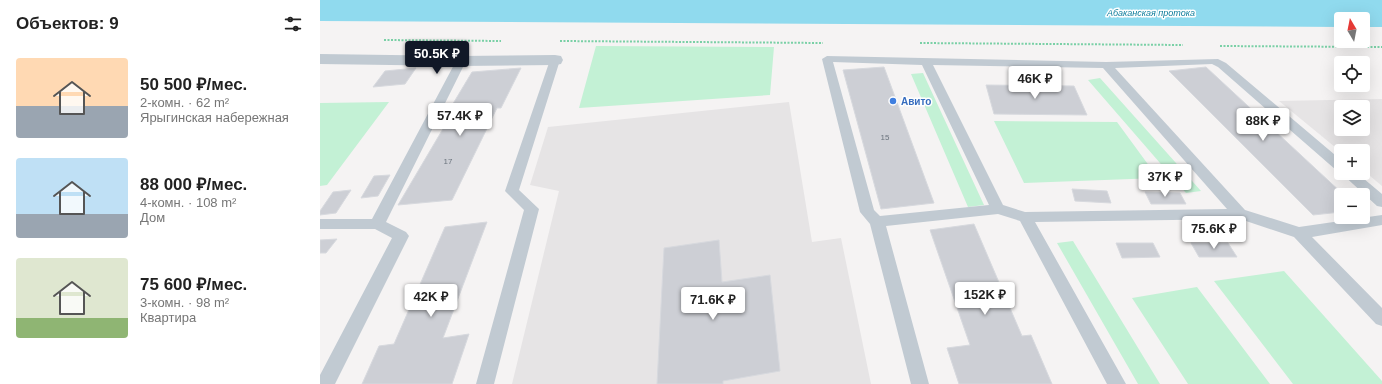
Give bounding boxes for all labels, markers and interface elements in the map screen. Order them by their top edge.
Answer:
water label: Абаканская протока [1106,8,1195,18]
north arrow [1334,12,1370,48]
map controls [1334,12,1370,224]
icon: filters [282,13,304,35]
text: Объектов: 9 [16,14,119,33]
pin: 50.5K ₽ [400,41,474,75]
text: 50.5K ₽ [414,46,460,61]
button: locate [1334,56,1370,92]
pin: 46K ₽ [1007,66,1063,100]
text: 46K ₽ [1017,71,1053,86]
icon: home [48,74,96,122]
text: 50 500 ₽/мес. [140,75,247,94]
text: 2-комн. · 62 m² [140,95,229,110]
marker: Авито [888,96,898,106]
place label: Авито [901,96,931,107]
button: layers [1334,100,1370,136]
pin: 57.4K ₽ [423,103,497,137]
text: 57.4K ₽ [437,108,483,123]
pin: 88K ₽ [1235,108,1291,142]
text: Ярыгинская набережная [140,110,289,125]
text: 88K ₽ [1245,113,1281,128]
house number: 15 [881,133,890,142]
button: + [1334,144,1370,180]
house number: 17 [444,157,453,166]
pin: 37K ₽ [1137,164,1193,198]
text: 37K ₽ [1147,169,1183,184]
icon: home [48,174,96,222]
text: 88 000 ₽/мес. [140,175,247,194]
button: − [1334,188,1370,224]
text: 4-комн. · 108 m² [140,195,236,210]
text: Дом [140,210,165,225]
pin: 75.6K ₽ [1177,216,1251,250]
text: 75.6K ₽ [1191,221,1237,236]
icon: home [48,274,96,322]
text: 75 600 ₽/мес. [140,275,247,294]
pin: 152K ₽ [952,282,1018,316]
pin: 42K ₽ [403,284,459,318]
pin: 71.6K ₽ [676,287,750,321]
text: 152K ₽ [964,287,1006,302]
text: 42K ₽ [413,289,449,304]
text: 71.6K ₽ [690,292,736,307]
text: 3-комн. · 98 m² [140,295,229,310]
text: Квартира [140,310,196,325]

